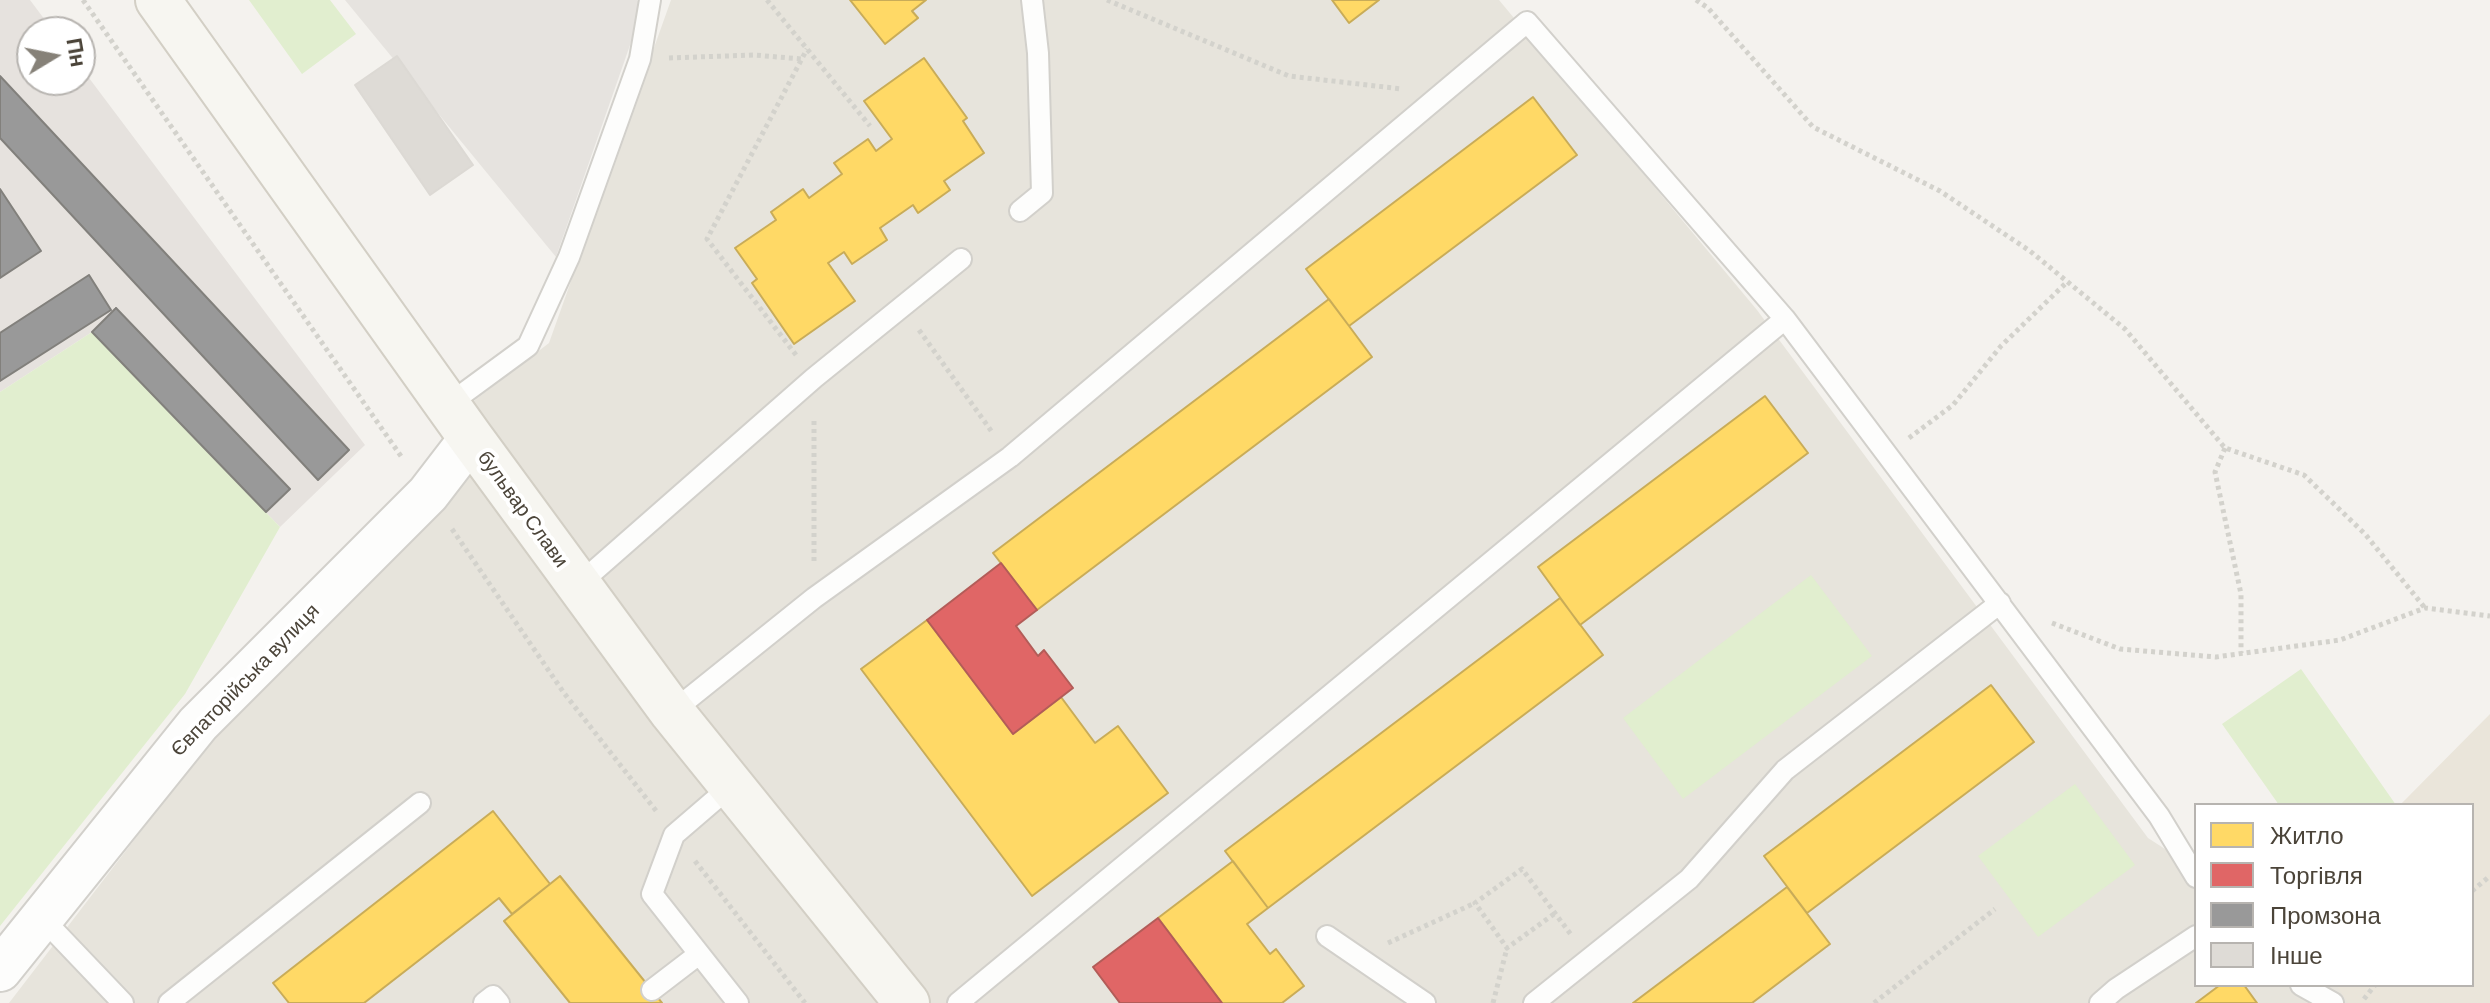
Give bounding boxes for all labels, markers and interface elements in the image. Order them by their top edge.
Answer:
north arrow [16,16,96,96]
text: Пн [62,36,93,69]
street label: бульвар Слави [473,446,573,572]
street label: Євпаторійська вулиця [166,599,324,761]
legend [2194,803,2474,987]
text: Житло [2270,820,2344,849]
text: Торгівля [2270,860,2363,889]
text: Промзона [2270,900,2381,929]
text: Інше [2270,940,2323,969]

